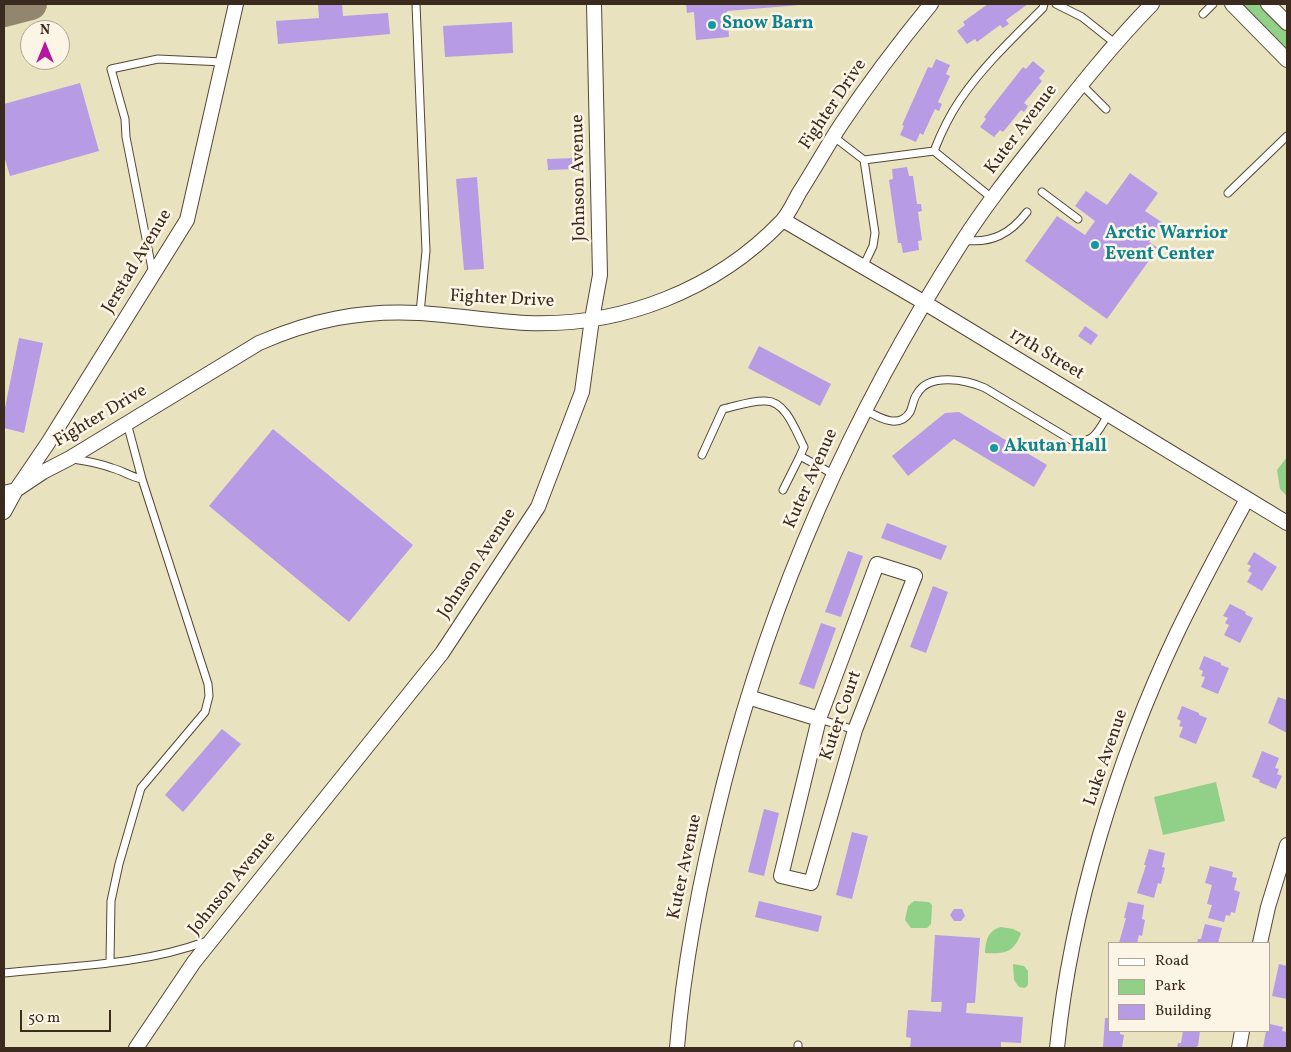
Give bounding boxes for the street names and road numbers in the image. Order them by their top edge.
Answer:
street label: Fighter Drive [796,56,872,154]
street label: Kuter Avenue [981,81,1063,179]
street label: Johnson Avenue [568,114,592,242]
street label: Jerstad Avenue [98,206,178,318]
street label: Fighter Drive [449,286,555,314]
street label: 17th Street [1005,324,1087,386]
street label: Fighter Drive [51,381,151,453]
street label: Kuter Avenue [780,426,844,532]
street label: Johnson Avenue [434,505,522,623]
street label: Kuter Court [817,668,867,764]
street label: Luke Avenue [1080,707,1134,809]
street label: Kuter Avenue [664,812,708,922]
street label: Johnson Avenue [185,828,281,940]

